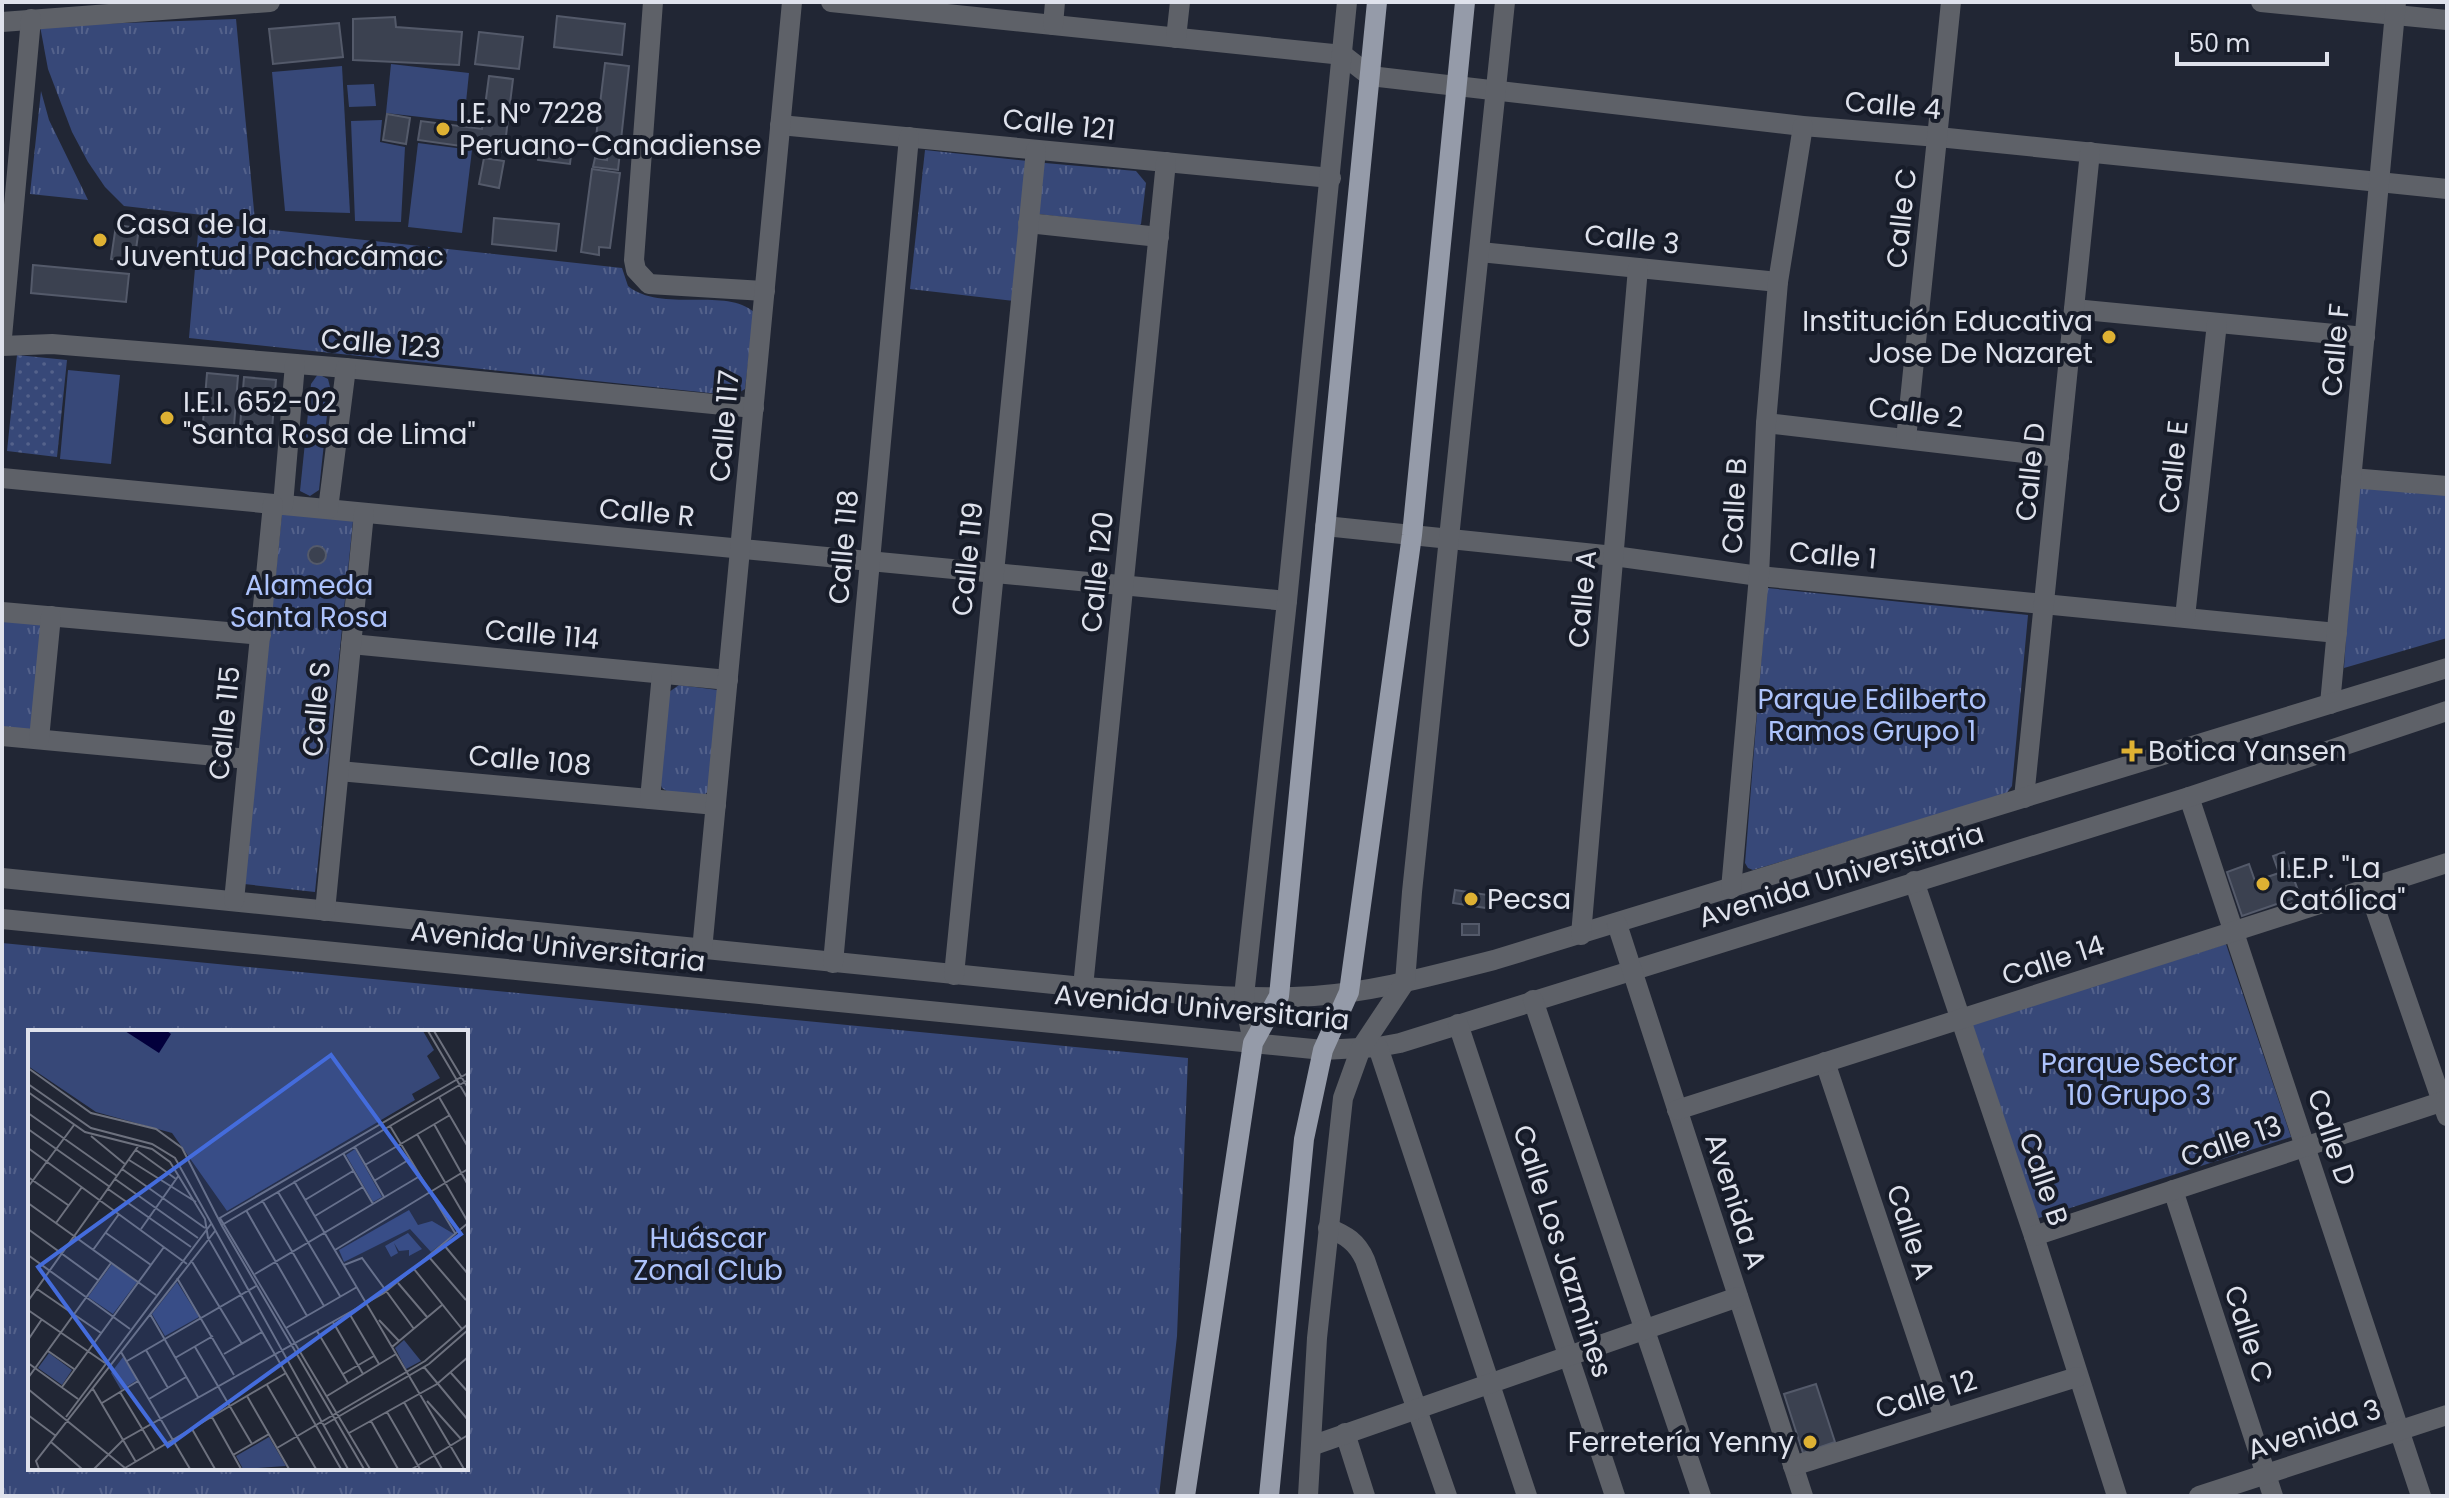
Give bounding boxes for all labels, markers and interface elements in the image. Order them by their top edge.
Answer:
scale bar [2177,16,2327,66]
text: 50 m [2189,27,2250,60]
street label: Calle 4 [1843,82,1943,129]
place label: I.E. N° 7228 Peruano-Canadiense [459,94,762,165]
street label: Calle 121 [1001,99,1117,150]
marker: I.E. N° 7228 Peruano-Canadiense [434,120,452,138]
street label: Calle C [1877,166,1926,270]
place label: Casa de la Juventud Pachacámac [116,205,444,276]
street label: Calle 3 [1582,215,1682,264]
marker: Casa de la Juventud Pachacámac [91,231,109,249]
place label: Institución Educativa Jose De Nazaret [1802,302,2093,373]
street label: Calle F [2312,302,2359,398]
street label: Calle 123 [319,319,443,368]
marker: Institución Educativa Jose De Nazaret [2100,328,2118,346]
street label: Calle 117 [700,368,749,484]
place label: I.E.I. 652-02 "Santa Rosa de Lima" [183,383,476,454]
street label: Calle 2 [1866,387,1966,438]
marker: I.E.I. 652-02 "Santa Rosa de Lima" [158,409,176,427]
street label: Calle E [2149,419,2198,516]
street label: Calle D [2006,421,2055,523]
street label: Calle B [1713,457,1756,555]
street label: Calle 118 [819,488,868,606]
street label: Calle R [597,489,697,536]
street label: Calle 119 [942,500,993,618]
street label: Calle 120 [1072,509,1123,635]
street label: Calle 1 [1787,532,1879,579]
street label: Calle A [1559,549,1606,650]
park label: Alameda Santa Rosa [230,566,388,637]
street label: Calle 114 [483,610,601,659]
street label: Calle S [293,660,340,758]
street label: Calle 115 [199,664,250,782]
park label: Parque Edilberto Ramos Grupo 1 [1757,680,1987,751]
place label: Botica Yansen [2148,732,2347,771]
street label: Calle 108 [467,736,593,785]
marker: Botica Yansen [2123,742,2141,760]
street label: Avenida Universitaria [1694,814,1988,937]
place label: I.E.P. "La Católica" [2279,849,2406,920]
marker: I.E.P. "La Católica" [2254,875,2272,893]
place label: Pecsa [1487,880,1571,919]
marker: Pecsa [1462,890,1480,908]
street label: Avenida Universitaria [409,912,707,981]
street label: Calle 14 [1997,926,2109,995]
street label: Avenida Universitaria [1053,975,1351,1040]
inset map [28,1030,468,1470]
park label: Parque Sector 10 Grupo 3 [2041,1044,2237,1115]
street label: Calle D [2298,1084,2365,1190]
street label: Calle 13 [2175,1106,2287,1177]
street label: Calle Los Jazmines [1503,1120,1622,1382]
street label: Calle B [2009,1127,2078,1231]
street label: Avenida A [1695,1128,1776,1274]
street label: Calle A [1877,1180,1944,1285]
park label: Huáscar Zonal Club [633,1219,783,1290]
street label: Calle C [2214,1280,2283,1388]
street label: Calle 12 [1871,1361,1982,1428]
street label: Avenida 3 [2242,1390,2386,1469]
place label: Ferretería Yenny [1568,1423,1794,1462]
marker: Ferretería Yenny [1801,1433,1819,1451]

